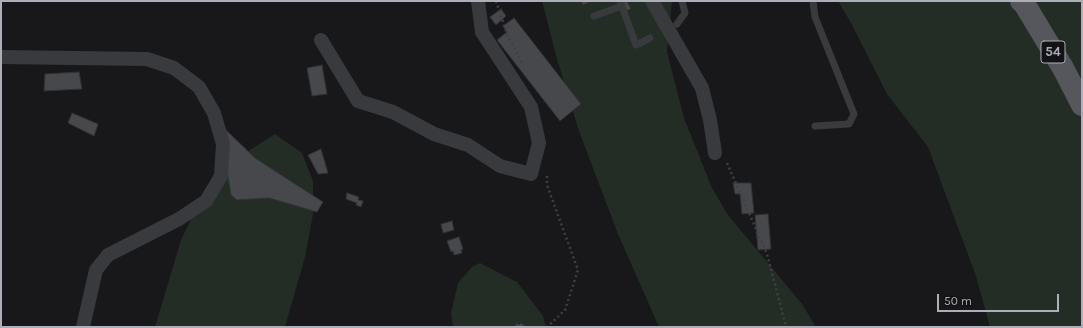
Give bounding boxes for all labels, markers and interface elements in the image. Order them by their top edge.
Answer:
road number: 54 [1041,41,1065,63]
scale bar [939,286,1061,312]
text: 50 m [944,294,972,308]

